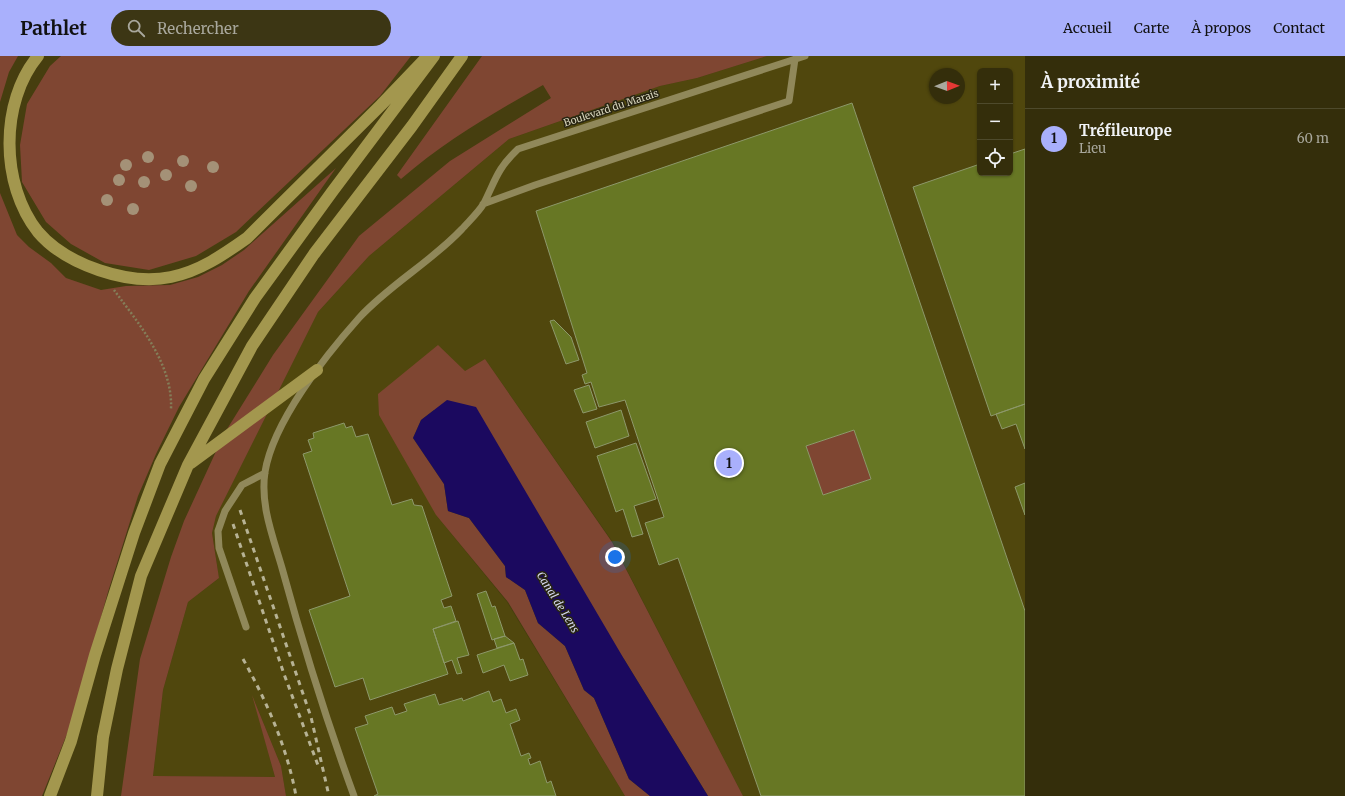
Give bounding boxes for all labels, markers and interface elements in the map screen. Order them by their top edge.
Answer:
search box [111,10,391,46]
text: Pathlet [20,16,87,40]
icon: search [125,17,147,39]
text: Rechercher [157,19,239,38]
text: Accueil [1063,19,1112,37]
text: Carte [1134,19,1169,37]
text: À propos [1191,19,1251,37]
text: Contact [1273,19,1325,37]
north arrow [929,68,965,104]
map controls [977,68,1013,176]
button: + [977,68,1013,104]
text: À proximité [1041,71,1140,93]
street label: Boulevard du Marais [562,87,660,129]
button: − [977,104,1013,140]
text: Tréfileurope [1079,121,1172,140]
text: 1 [1051,130,1057,147]
text: 60 m [1297,130,1329,147]
button: locate [977,140,1013,176]
text: Lieu [1079,140,1106,157]
pin: 1 [716,448,742,478]
your location [605,547,625,567]
water label: Canal de Lens [534,569,583,636]

